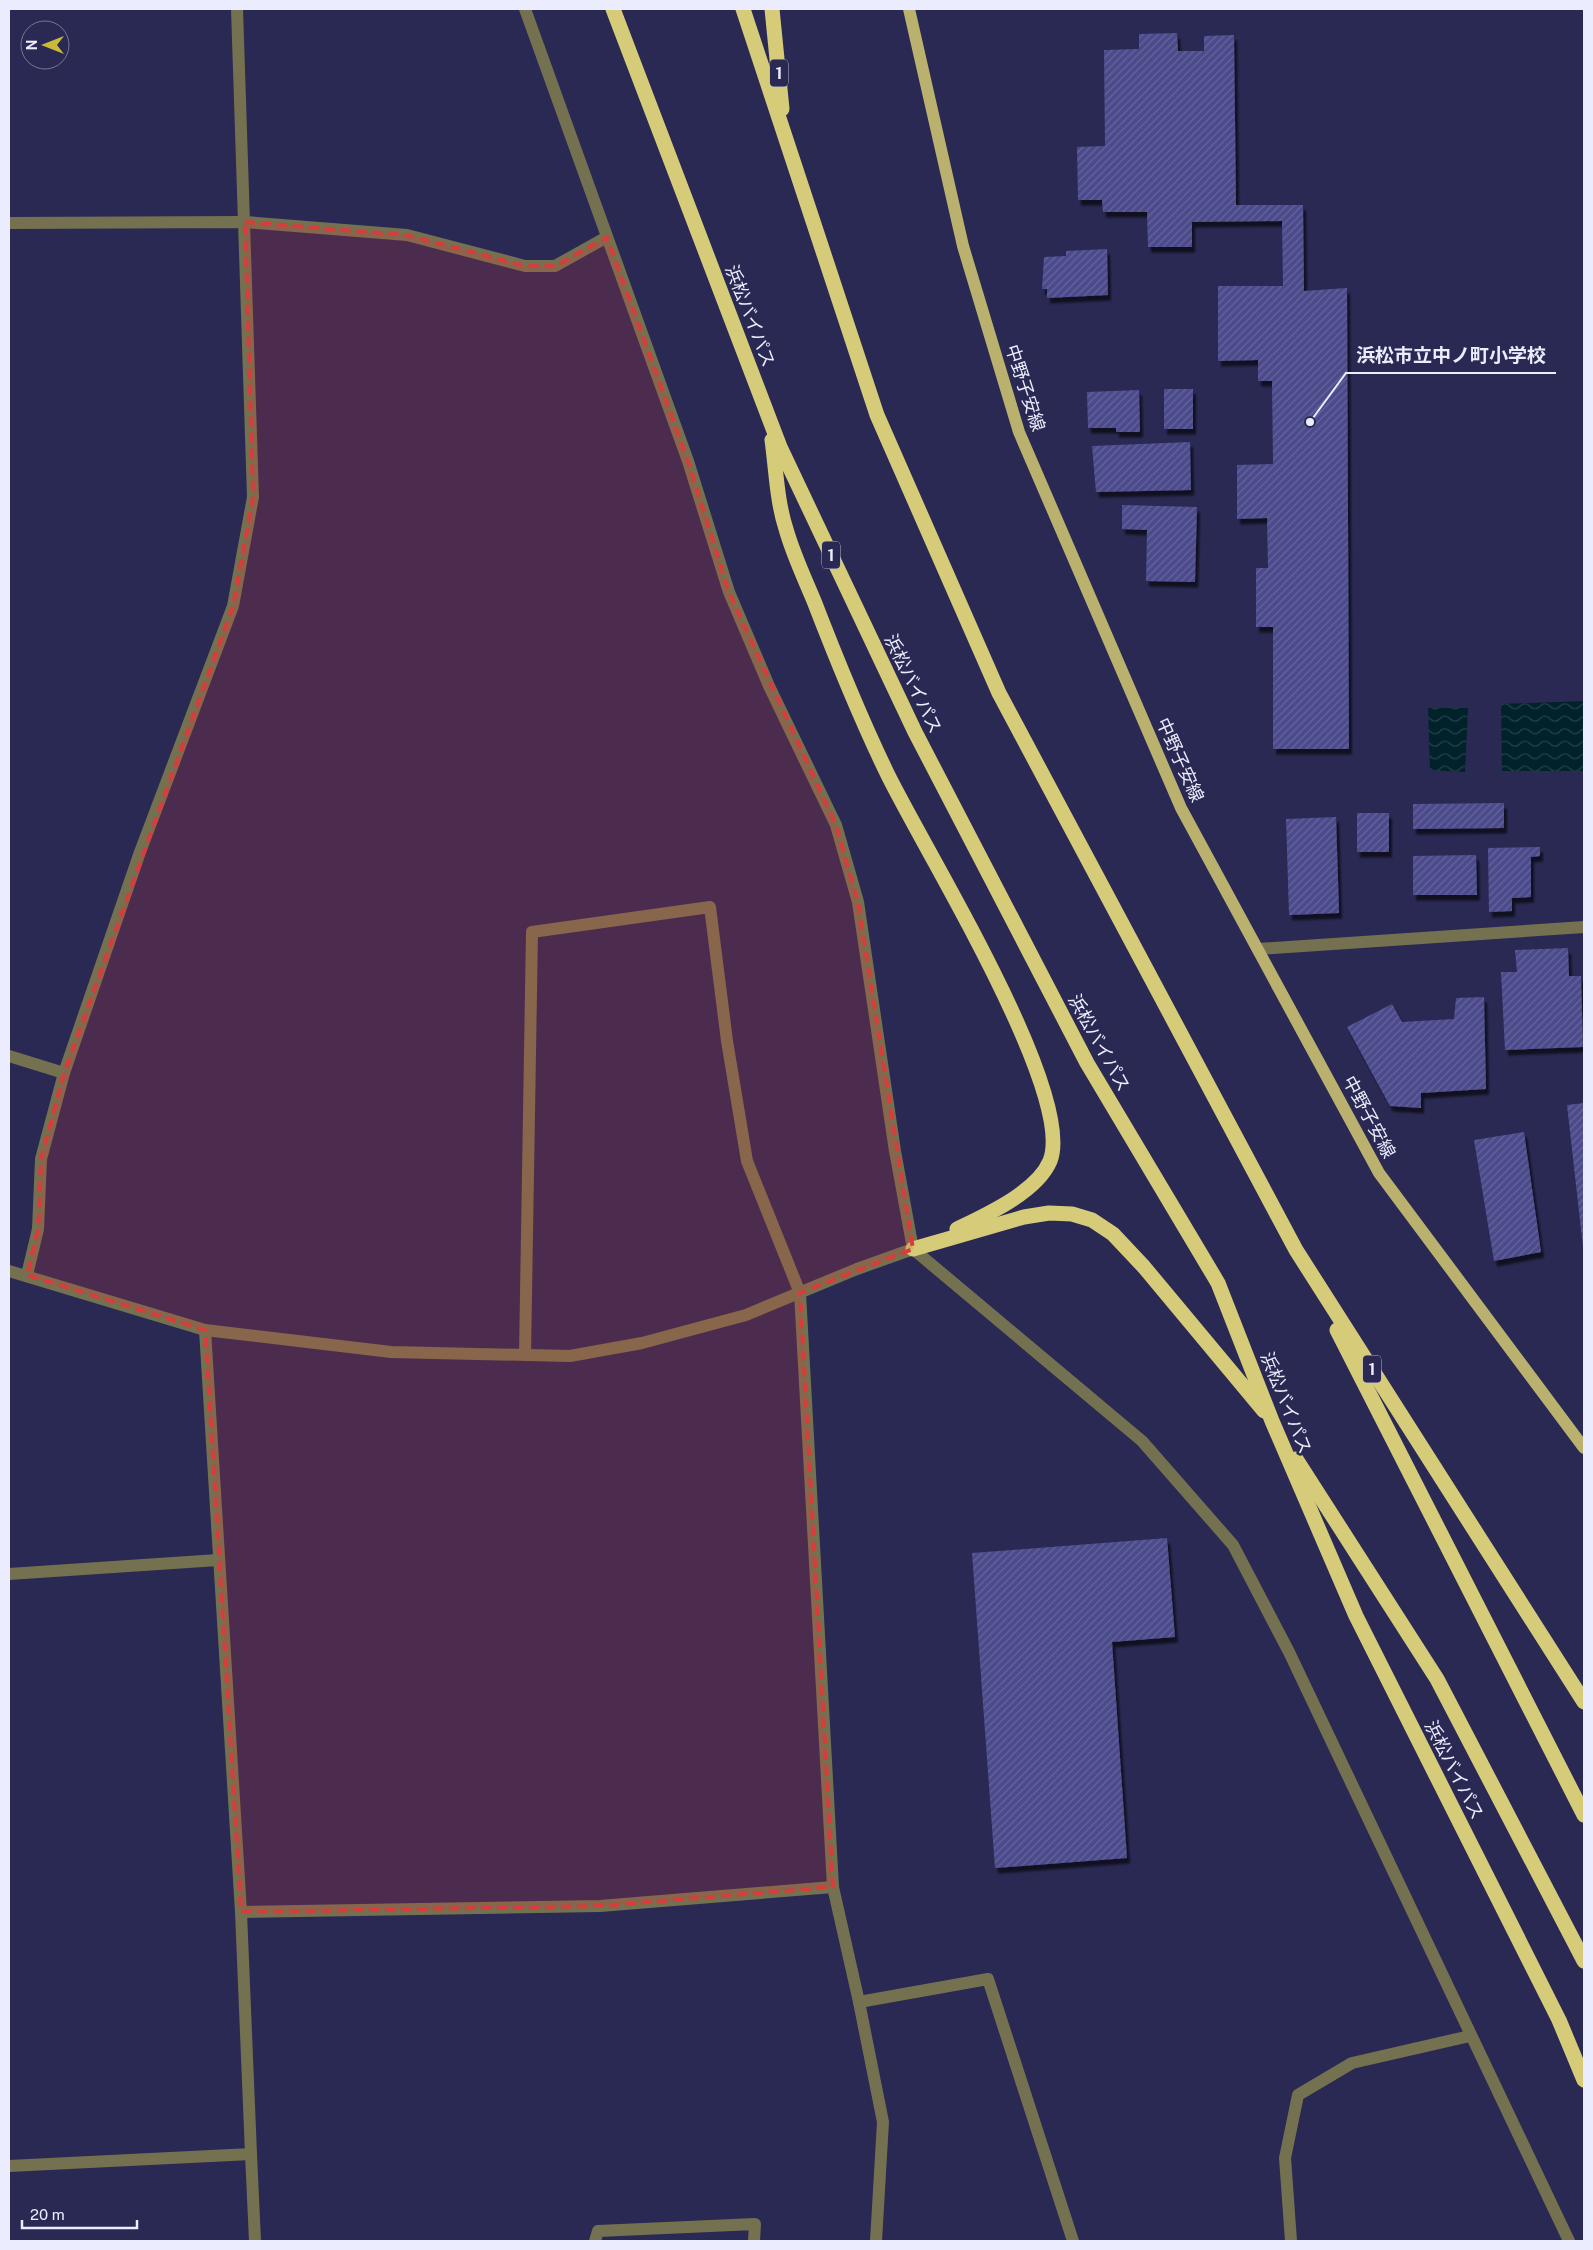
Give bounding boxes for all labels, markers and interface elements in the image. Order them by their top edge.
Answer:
north arrow [20,20,70,70]
text: N [24,40,40,50]
road number: 1 [770,59,788,86]
street label: 浜松バイパス [721,262,780,370]
callout: 浜松市立中ノ町小学校 [1346,339,1556,373]
street label: 中野子安線 [1002,342,1049,434]
text: 浜松市立中ノ町小学校 [1356,344,1546,366]
road number: 1 [822,542,840,568]
street label: 浜松バイパス [880,631,946,737]
street label: 中野子安線 [1153,714,1208,805]
street label: 浜松バイパス [1064,991,1135,1095]
street label: 中野子安線 [1339,1072,1400,1161]
street label: 浜松バイパス [1257,1349,1316,1457]
road number: 1 [1363,1356,1381,1382]
street label: 浜松バイパス [1421,1717,1488,1822]
scale bar [22,2198,138,2230]
text: 20 m [30,2206,65,2223]

